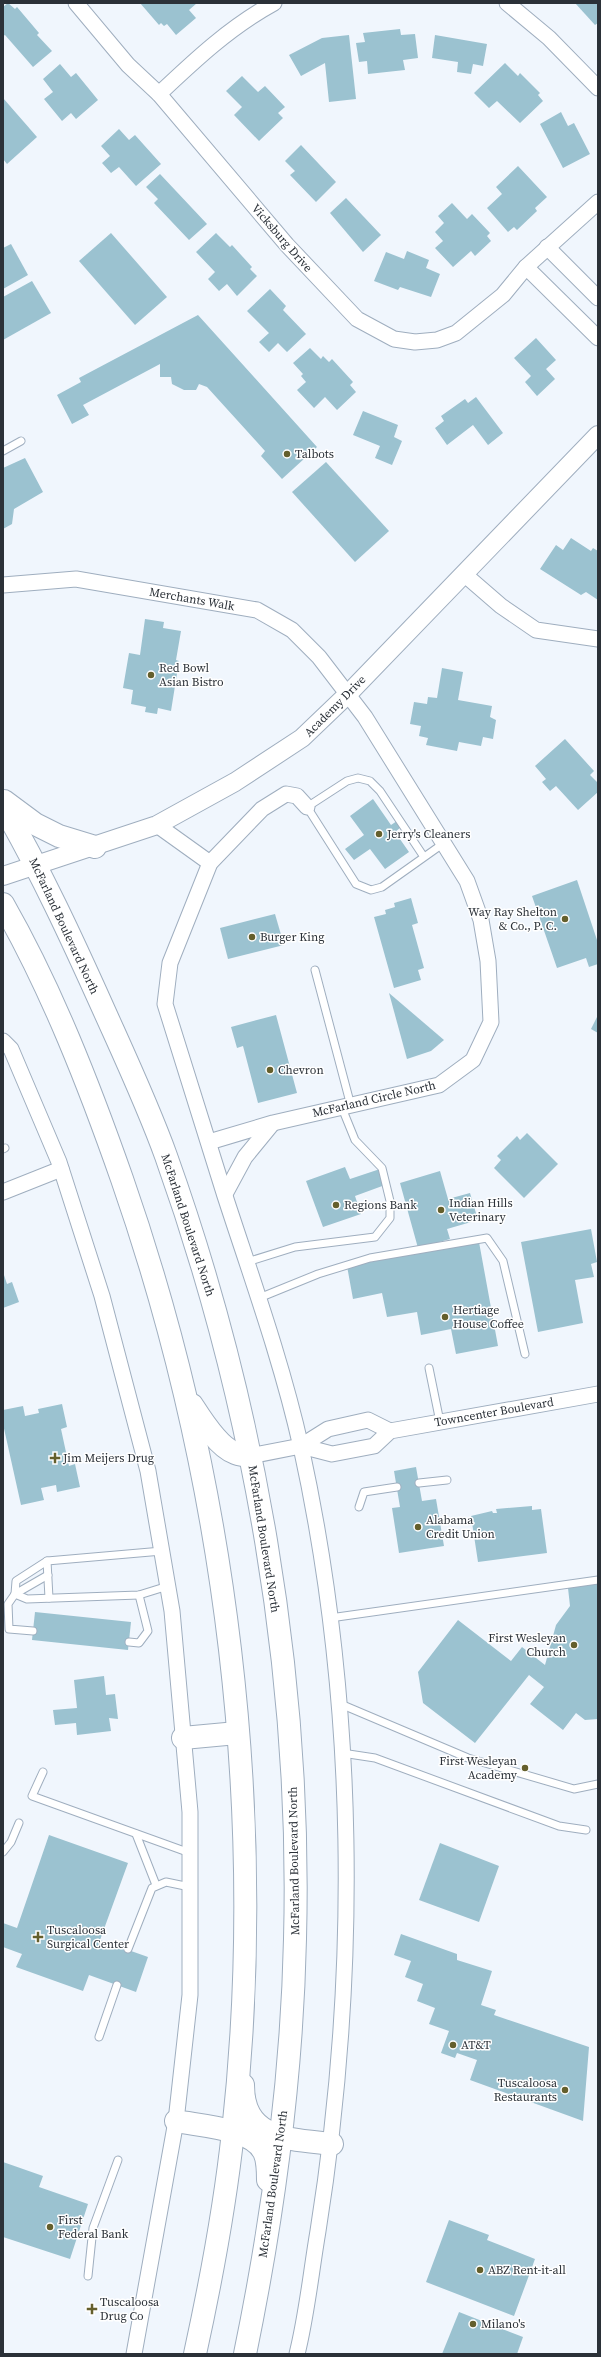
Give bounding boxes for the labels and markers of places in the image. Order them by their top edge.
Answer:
place label: Talbots [295,446,334,462]
marker: Talbots [282,449,292,459]
place label: Red Bowl Asian Bistro [159,660,224,690]
marker: Red Bowl Asian Bistro [146,670,156,680]
place label: Jerry's Cleaners [386,826,470,842]
marker: Jerry's Cleaners [374,829,384,839]
place label: Way Ray Shelton & Co., P. C. [468,904,557,934]
marker: Way Ray Shelton & Co., P. C. [560,914,570,924]
place label: Burger King [260,929,324,945]
marker: Burger King [247,932,257,942]
place label: Chevron [278,1062,324,1078]
marker: Chevron [265,1065,275,1075]
place label: Indian Hills Veterinary [449,1195,513,1225]
place label: Regions Bank [344,1197,417,1213]
marker: Regions Bank [331,1200,341,1210]
marker: Indian Hills Veterinary [436,1205,446,1215]
place label: Hertiage House Coffee [453,1302,524,1332]
marker: Hertiage House Coffee [440,1312,450,1322]
place label: Jim Meijers Drug [62,1450,154,1466]
marker: Jim Meijers Drug [50,1453,60,1463]
place label: Alabama Credit Union [426,1512,495,1542]
marker: Alabama Credit Union [413,1522,423,1532]
place label: First Wesleyan Church [488,1630,566,1660]
marker: First Wesleyan Church [569,1640,579,1650]
place label: First Wesleyan Academy [439,1753,518,1783]
marker: First Wesleyan Academy [520,1763,530,1773]
place label: Tuscaloosa Surgical Center [47,1922,129,1952]
marker: Tuscaloosa Surgical Center [32,1931,44,1943]
place label: AT&T [461,2037,491,2053]
marker: AT&T [448,2040,458,2050]
place label: Tuscaloosa Restaurants [494,2075,558,2105]
marker: Tuscaloosa Restaurants [560,2085,570,2095]
place label: First Federal Bank [58,2212,129,2242]
marker: First Federal Bank [45,2222,55,2232]
place label: ABZ Rent-it-all [488,2262,566,2278]
marker: ABZ Rent-it-all [475,2265,485,2275]
place label: Tuscaloosa Drug Co [100,2294,160,2324]
marker: Tuscaloosa Drug Co [87,2304,97,2314]
place label: Milano's [481,2316,525,2332]
marker: Milano's [468,2319,478,2329]

